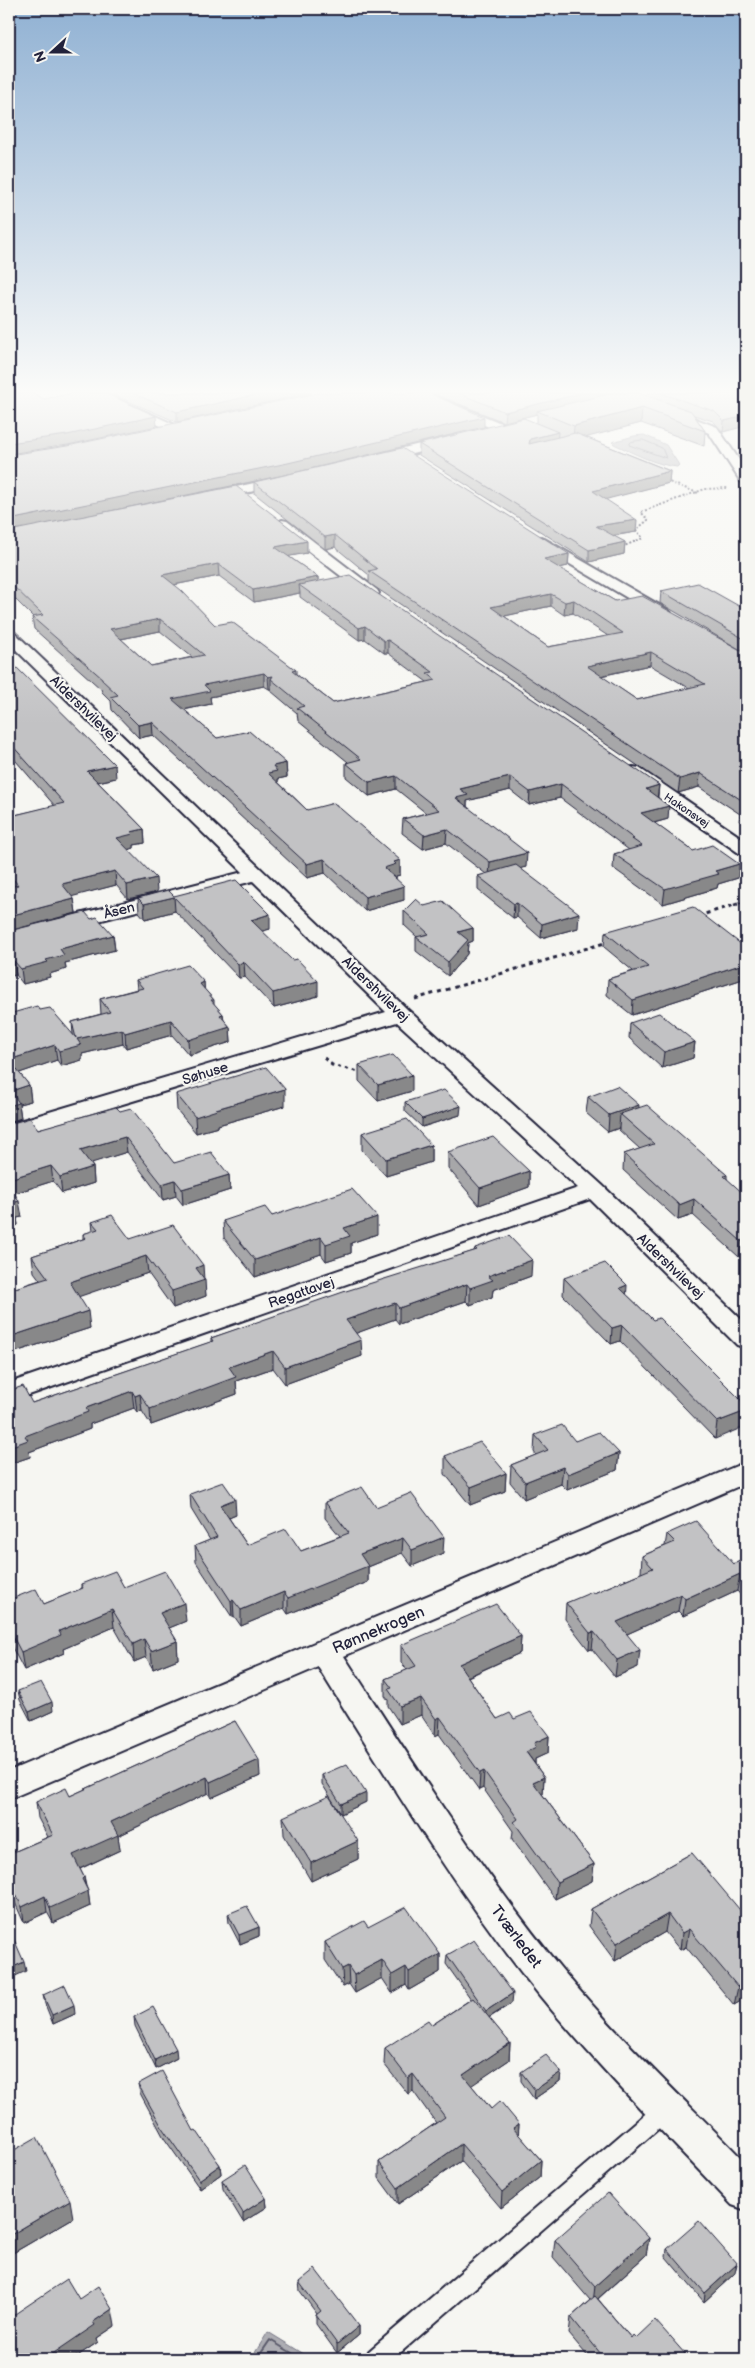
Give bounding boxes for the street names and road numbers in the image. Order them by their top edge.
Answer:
street label: Aldershvilevej [46,672,121,745]
street label: Hakonsvej [662,791,712,830]
street label: Åsen [101,897,136,923]
street label: Aldershvilevej [338,953,413,1026]
street label: Søhuse [180,1058,230,1088]
street label: Aldershvilevej [633,1230,708,1303]
street label: Regattavej [266,1273,336,1312]
street label: Rønnekrogen [330,1602,427,1658]
street label: Tværledet [486,1902,545,1972]

